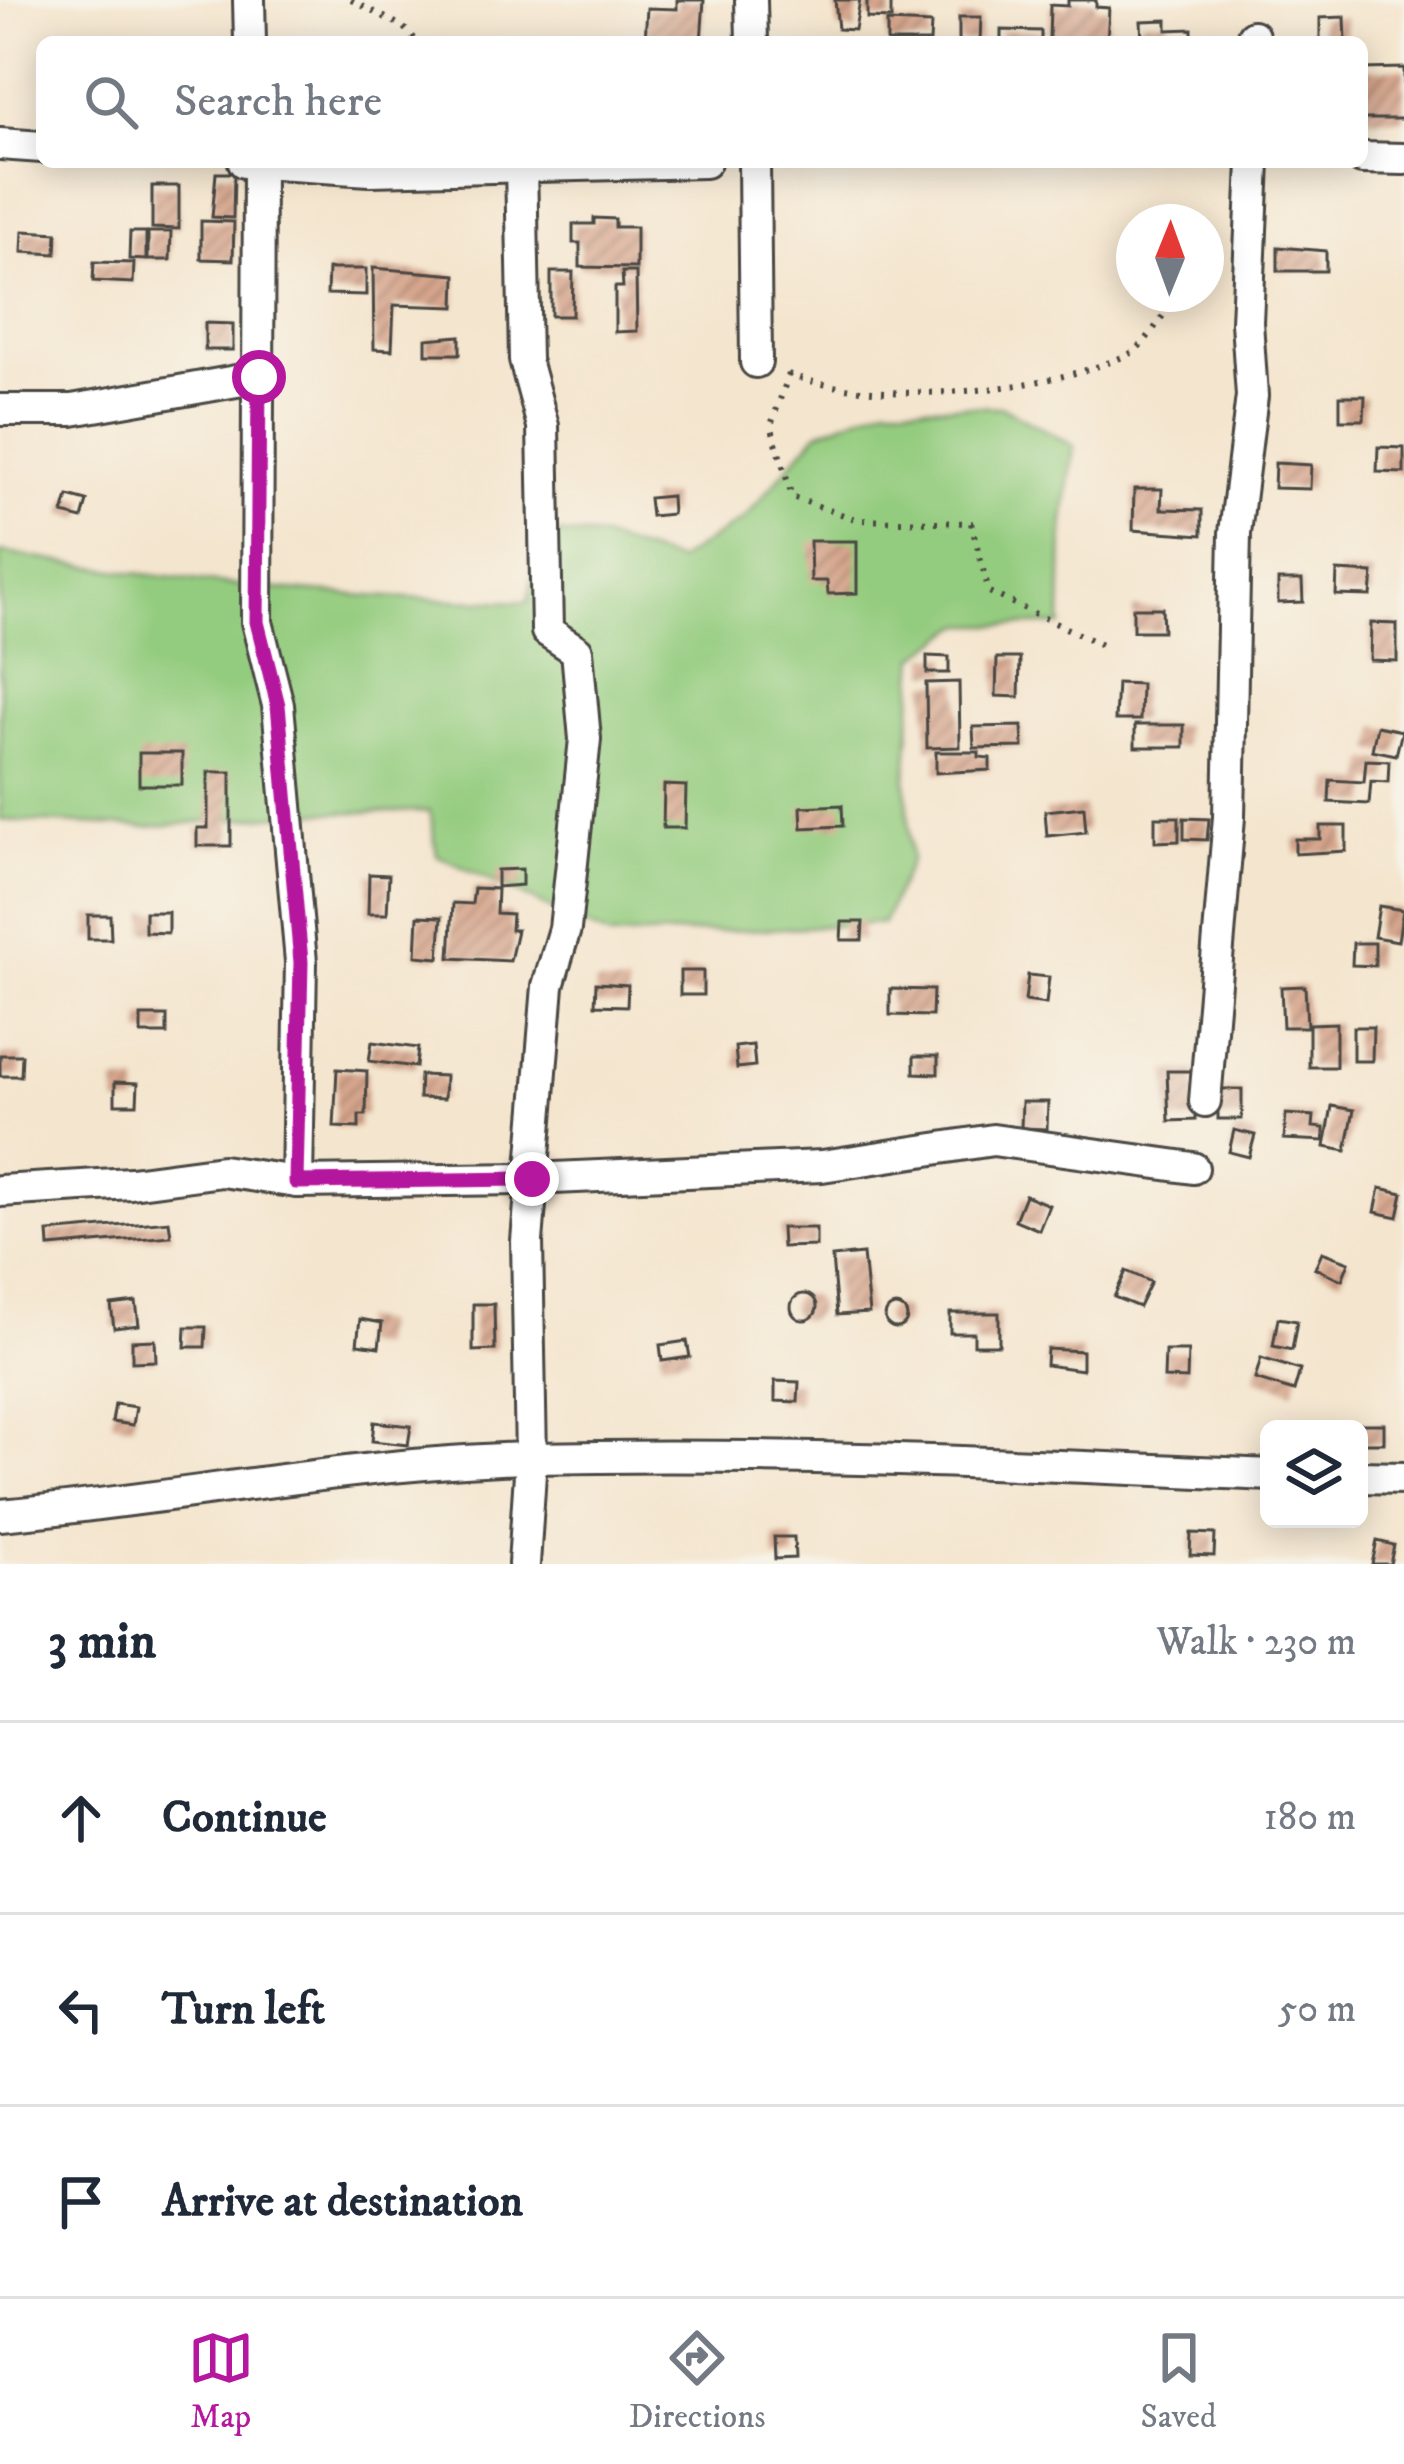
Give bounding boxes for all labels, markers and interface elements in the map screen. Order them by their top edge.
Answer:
search box [36,36,1368,168]
icon: search [78,69,144,135]
text: Search here [174,74,382,130]
north arrow [1116,204,1224,312]
route start [232,350,286,404]
route end [505,1152,559,1206]
map controls [1260,1420,1368,1528]
button: layers [1260,1420,1368,1528]
text: 3 min [48,1610,156,1674]
text: Walk · 230 m [1157,1618,1356,1667]
icon: ahead [48,1785,114,1851]
text: Continue [162,1790,327,1846]
text: 180 m [1264,1793,1356,1842]
icon: left [48,1977,114,2043]
text: Turn left [162,1982,325,2038]
text: 50 m [1278,1985,1356,2034]
icon: arrive [48,2169,114,2235]
text: Arrive at destination [162,2174,523,2230]
tab: Map [188,2325,254,2438]
tab: Directions [629,2325,765,2438]
tab: Saved [1141,2325,1216,2438]

